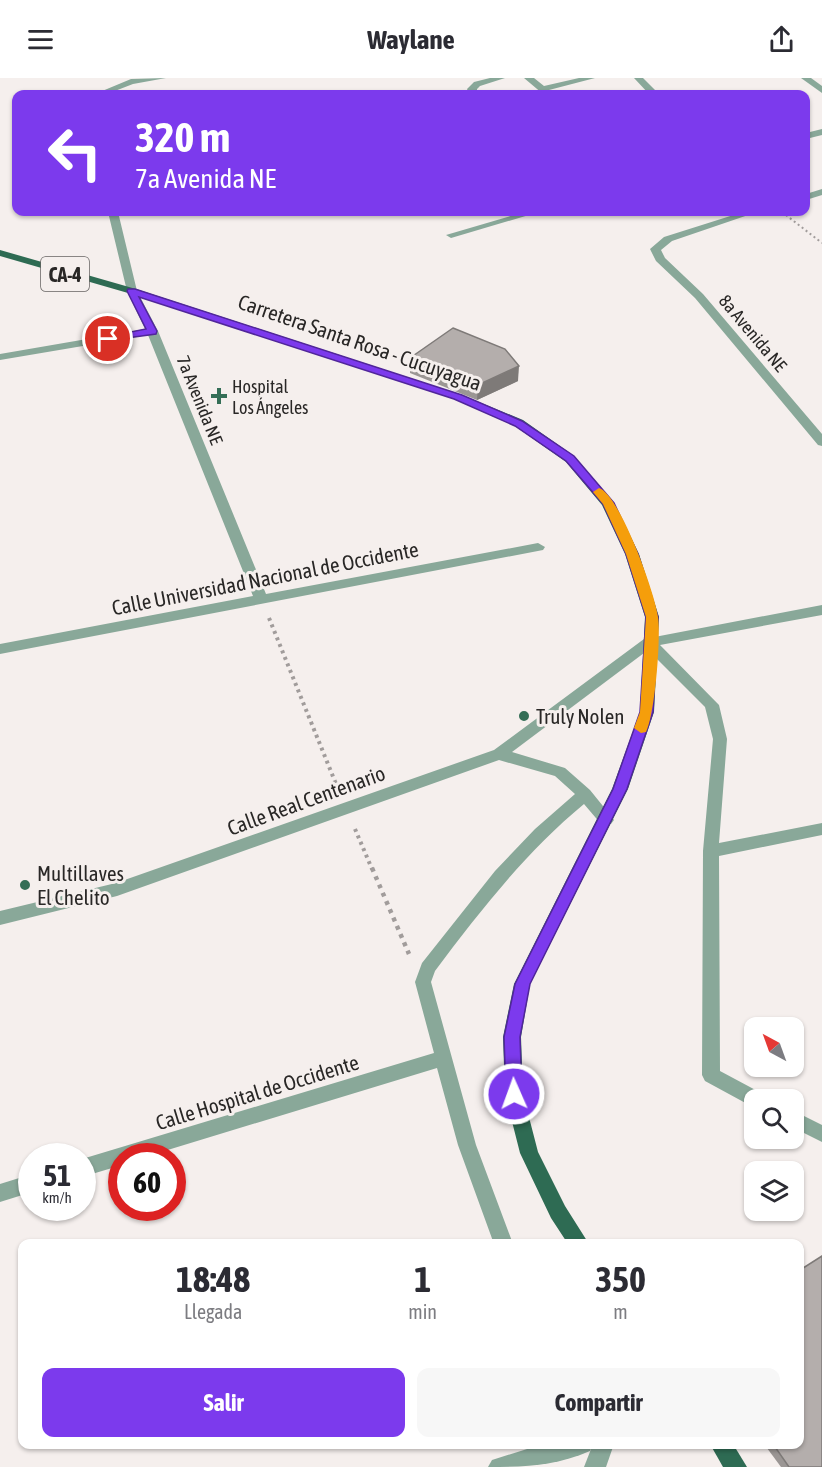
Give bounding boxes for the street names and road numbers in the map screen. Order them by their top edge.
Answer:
road number: CA-4 [41,257,89,291]
street label: Carretera Santa Rosa - Cucuyagua [235,289,485,395]
street label: 8a Avenida NE [715,290,791,376]
street label: 7a Avenida NE [173,352,227,448]
street label: Calle Universidad Nacional de Occidente [110,536,420,620]
street label: Calle Real Centenario [224,760,388,840]
street label: Calle Hospital de Occidente [153,1050,361,1134]

